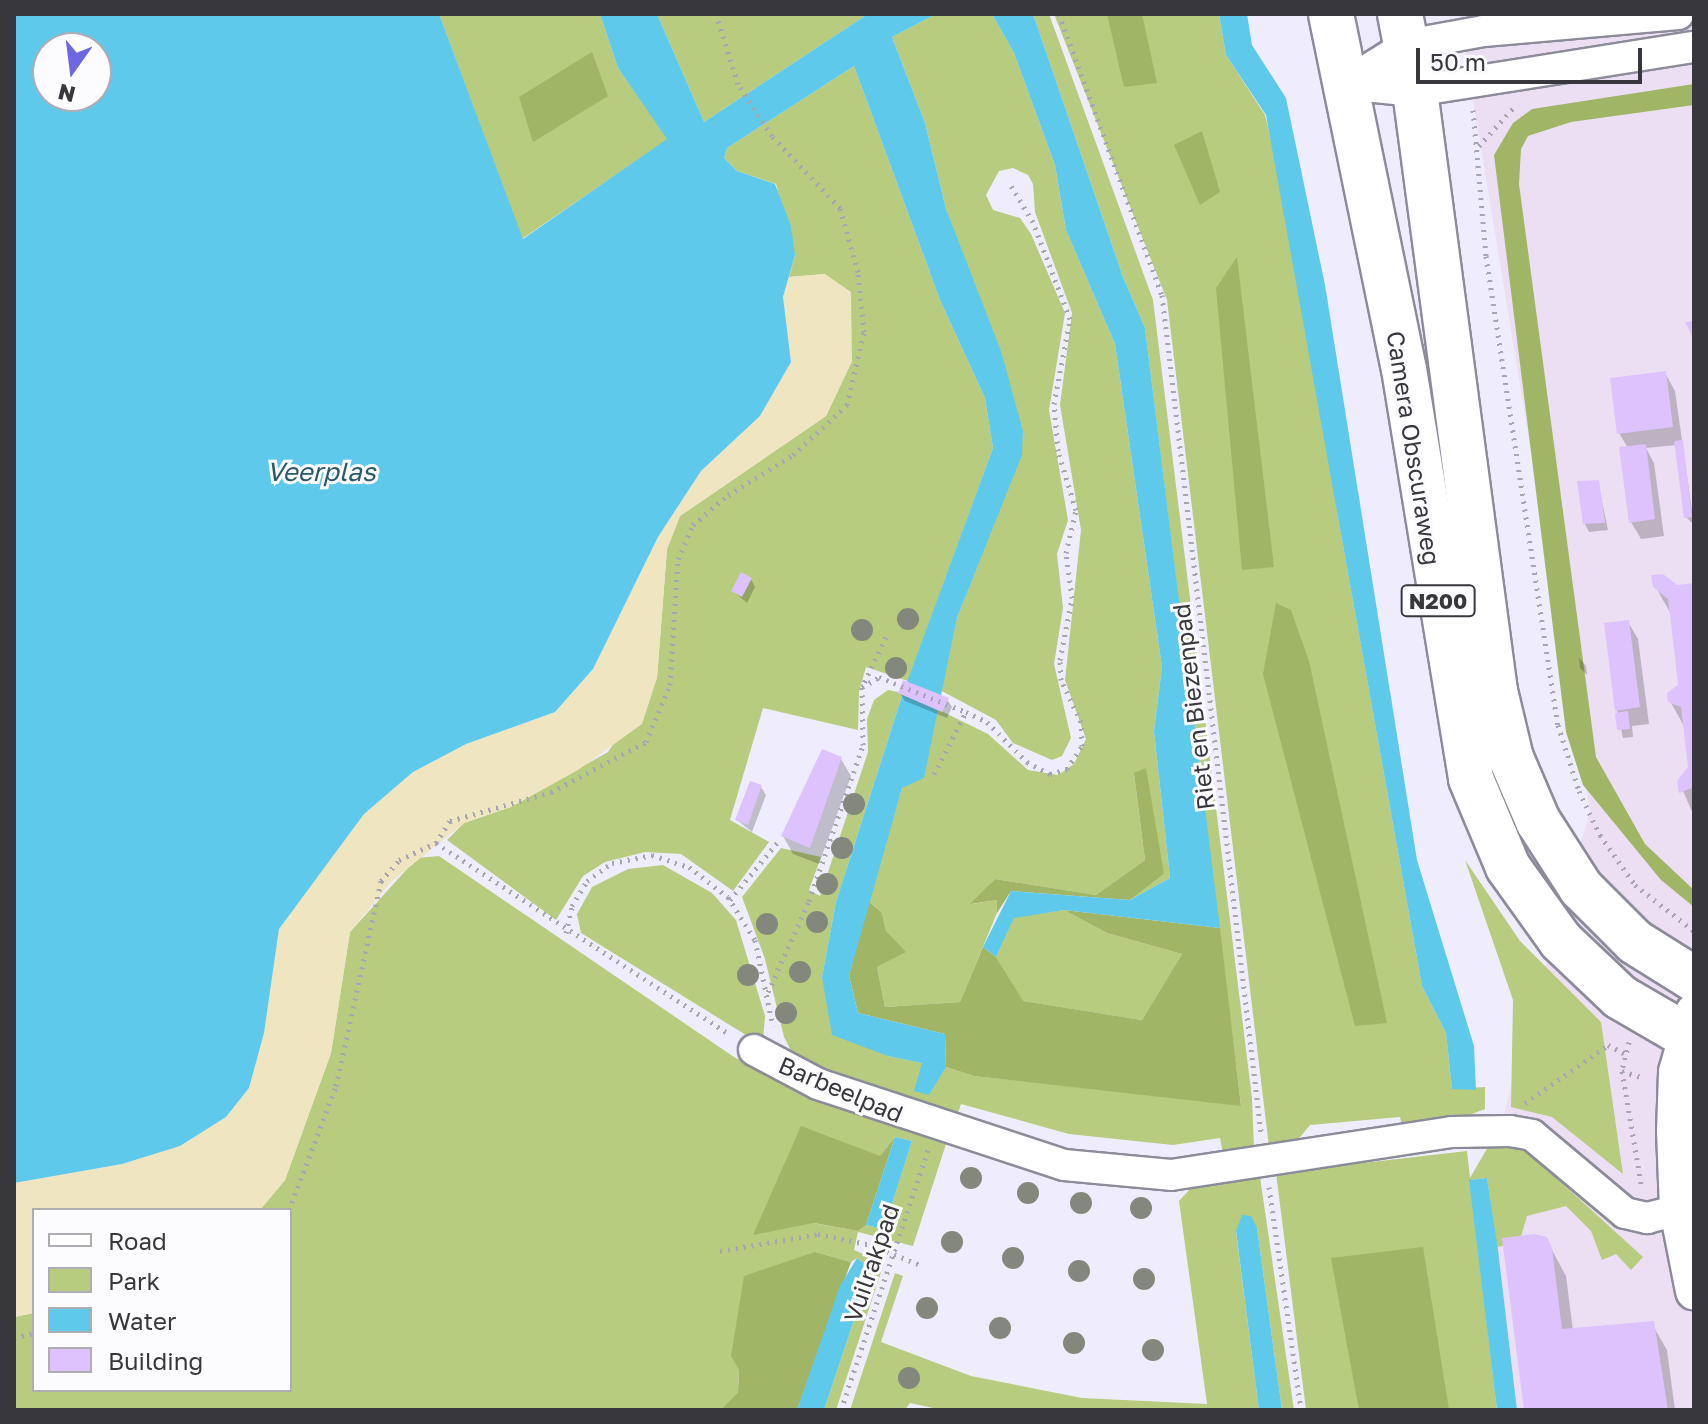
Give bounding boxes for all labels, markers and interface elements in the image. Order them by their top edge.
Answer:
north arrow [32,32,112,112]
scale bar [1420,32,1646,82]
text: 50 m [1430,47,1486,76]
text: N [55,79,78,109]
street label: Camera Obscuraweg [1381,329,1447,567]
water label: Veerplas [267,456,375,488]
road number: N200 [1400,583,1476,619]
street label: Riet en Biezenpad [1166,602,1220,812]
street label: Barbeelpad [774,1050,908,1128]
street label: Vuilrakpad [837,1200,905,1326]
legend [32,1208,292,1392]
text: Road [108,1226,167,1255]
text: Park [108,1266,160,1295]
text: Water [108,1306,176,1335]
text: Building [108,1346,203,1375]

